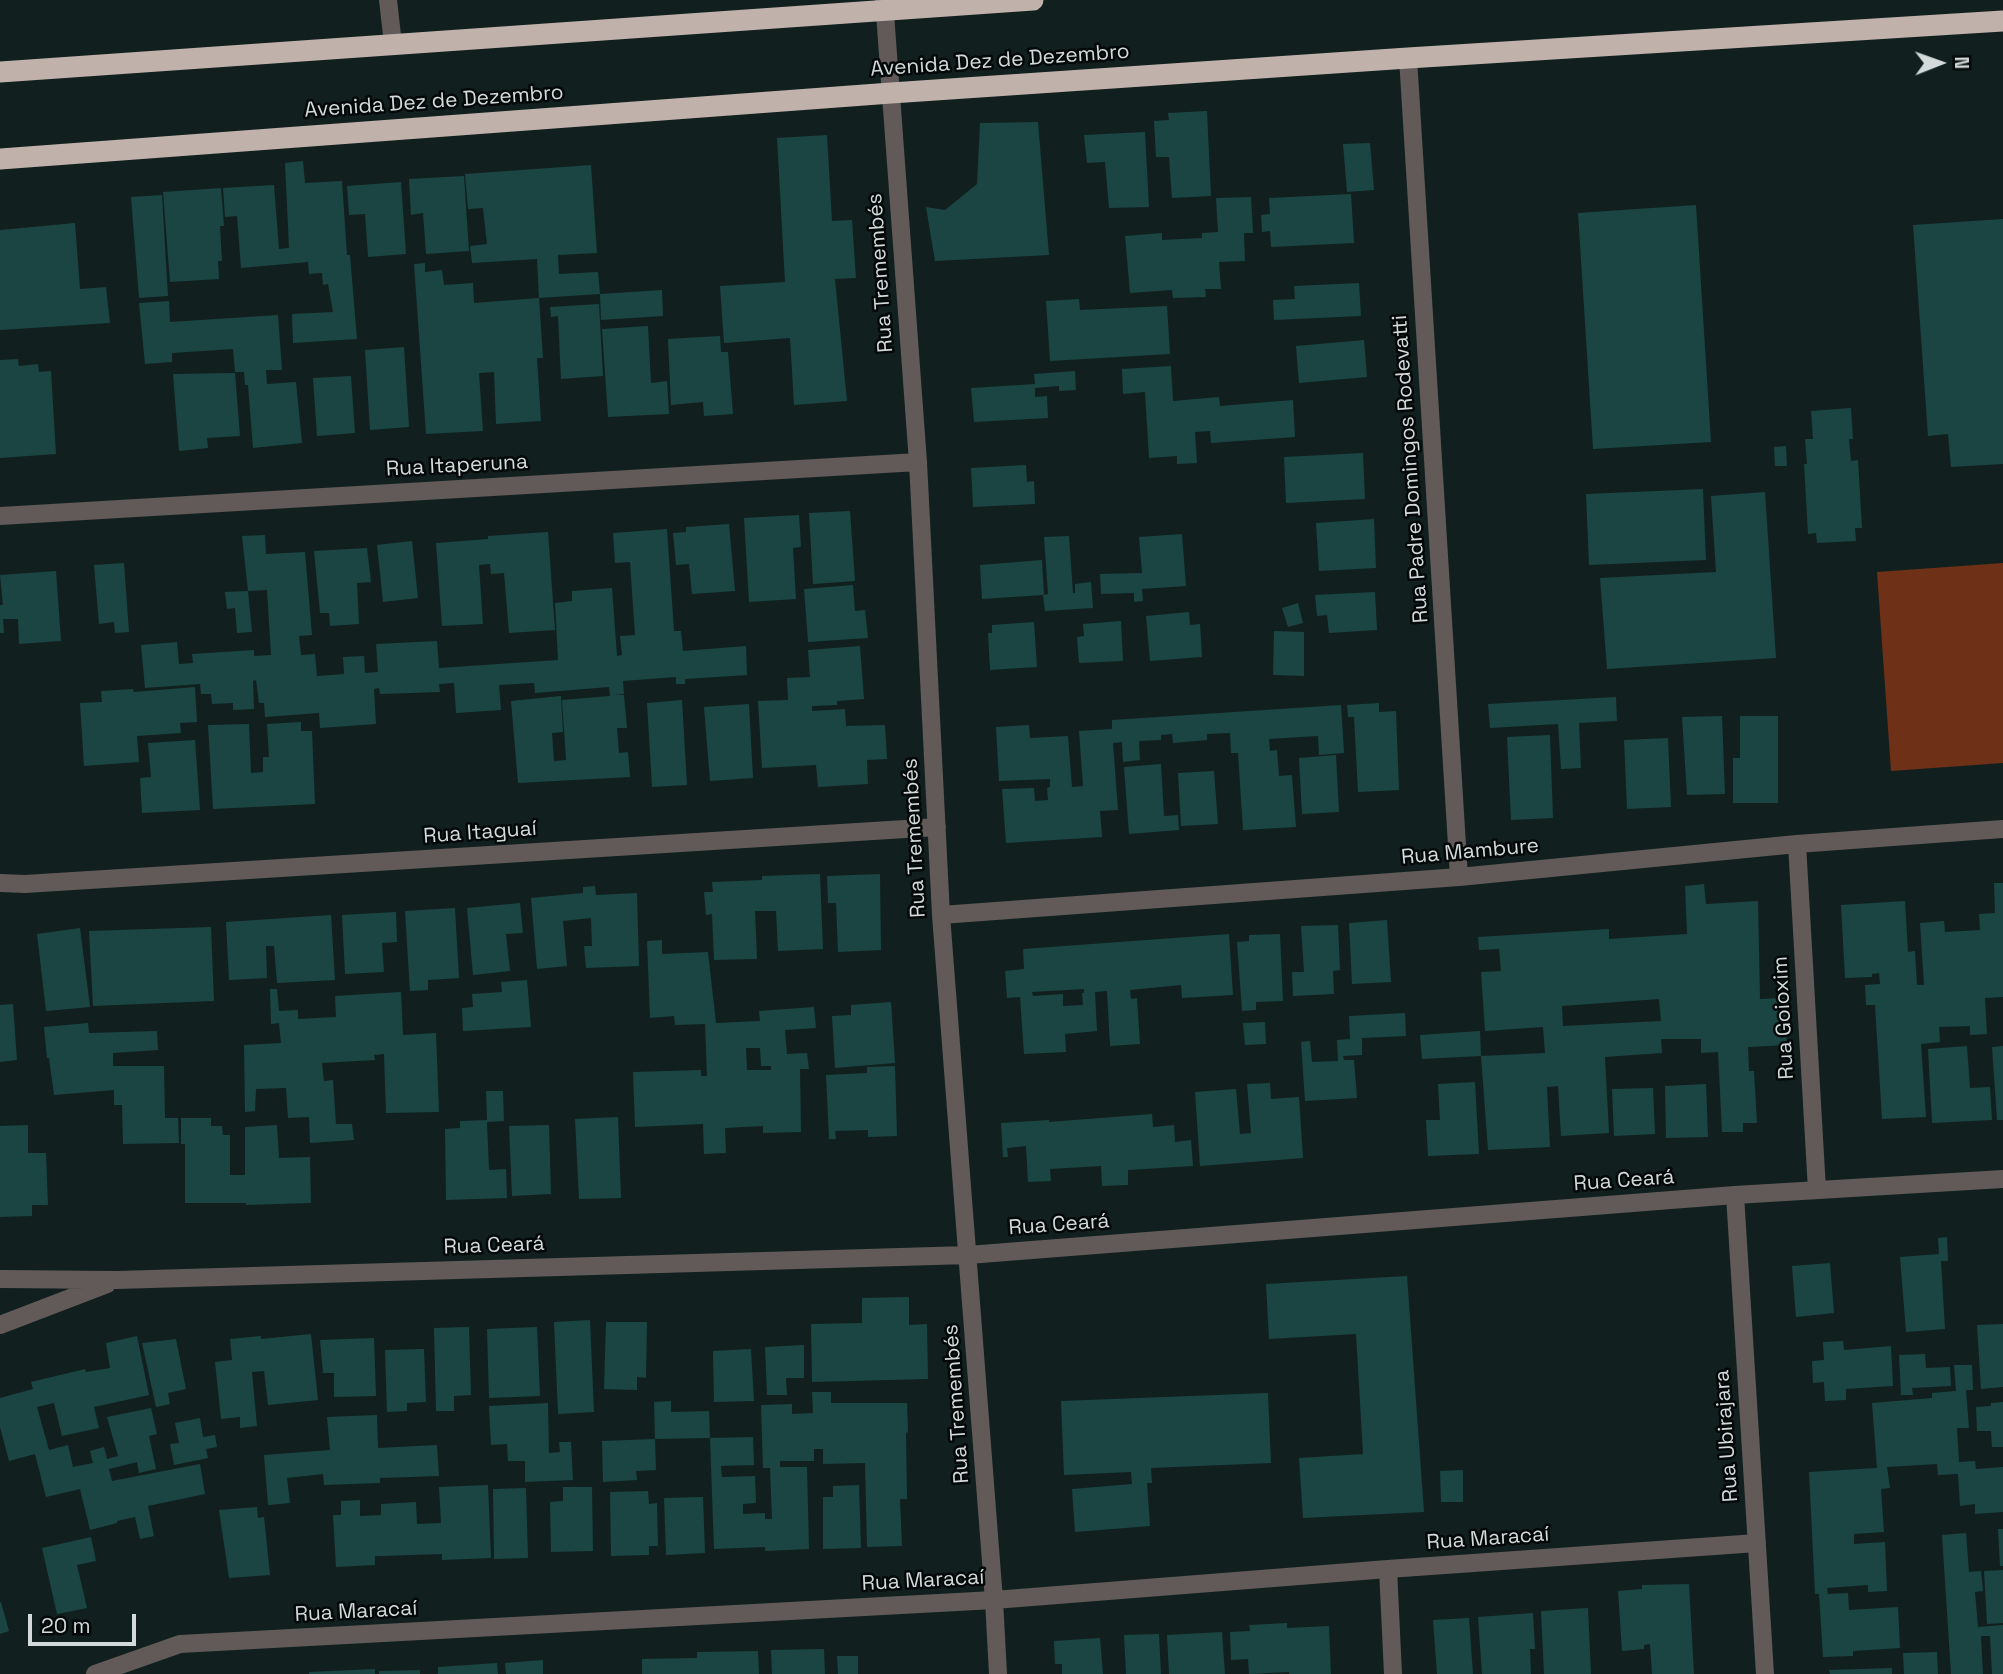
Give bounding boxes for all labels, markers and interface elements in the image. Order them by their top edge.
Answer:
north arrow [1905,28,1975,98]
street label: Avenida Dez de Dezembro [869,39,1131,83]
text: N [1949,56,1974,69]
street label: Avenida Dez de Dezembro [303,80,565,124]
street label: Rua Tremembés [863,192,899,354]
street label: Rua Padre Domingos Rodevatti [1388,314,1434,624]
street label: Rua Itaperuna [385,450,529,482]
street label: Rua Tremembés [898,758,932,918]
street label: Rua Itaguaí [422,816,538,850]
street label: Rua Mambure [1400,833,1540,871]
street label: Rua Goioxim [1768,956,1800,1080]
street label: Rua Ceará [1573,1165,1675,1197]
street label: Rua Ceará [1008,1209,1110,1241]
street label: Rua Ceará [443,1232,545,1260]
street label: Rua Tremembés [939,1323,975,1485]
street label: Rua Ubirajara [1710,1369,1744,1503]
street label: Rua Maracaí [1426,1522,1550,1556]
street label: Rua Maracaí [861,1565,985,1597]
street label: Rua Maracaí [294,1596,418,1628]
scale bar [32,1600,140,1644]
text: 20 m [41,1612,91,1639]

